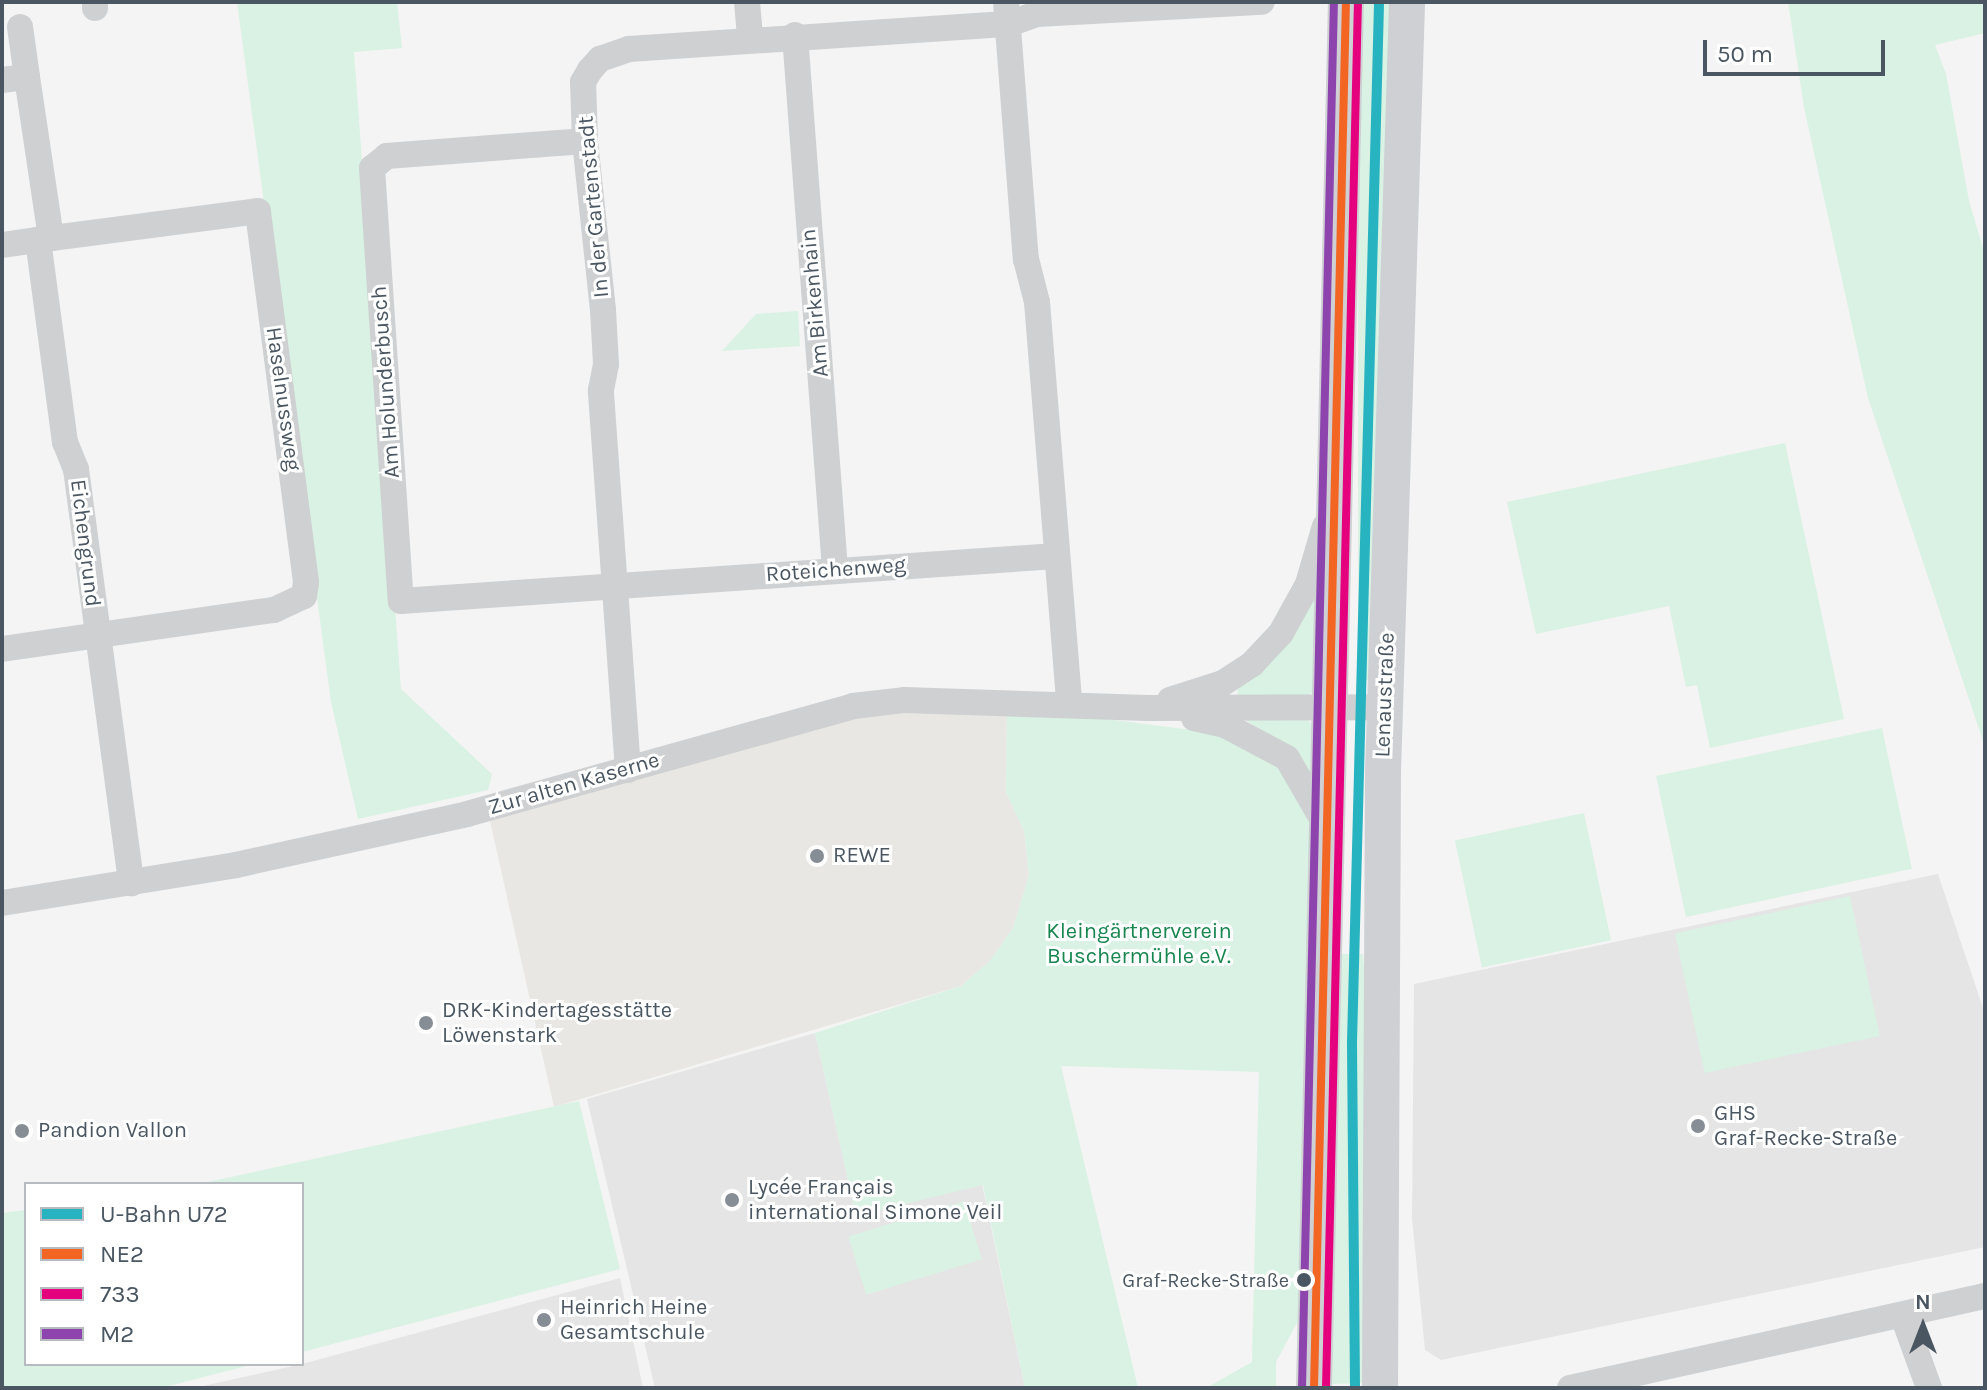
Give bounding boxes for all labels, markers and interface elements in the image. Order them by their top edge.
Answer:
scale bar [1707,24,1889,74]
text: 50 m [1717,40,1773,68]
street label: In der Gartenstadt [573,115,615,299]
street label: Am Birkenhain [795,228,835,378]
street label: Am Holunderbusch [366,285,406,479]
street label: Haselnussweg [260,325,306,473]
street label: Eichengrund [64,478,106,608]
street label: Roteichenweg [765,552,907,588]
street label: Lenaustraße [1370,632,1400,758]
street label: Zur alten Kaserne [485,747,663,821]
place label: REWE [833,843,891,869]
marker: REWE [808,847,826,865]
park label: Kleingärtnerverein Buschermühle e.V. [1046,918,1232,970]
place label: DRK-Kindertagesstätte Löwenstark [442,997,672,1048]
marker: DRK-Kindertagesstätte Löwenstark [417,1014,435,1032]
place label: GHS Graf-Recke-Straße [1714,1100,1897,1152]
marker: GHS Graf-Recke-Straße [1689,1117,1707,1135]
place label: Pandion Vallon [38,1118,187,1144]
marker: Pandion Vallon [13,1122,31,1140]
place label: Lycée Français international Simone Veil [748,1174,1002,1226]
legend [24,1182,304,1366]
marker: Lycée Français international Simone Veil [723,1191,741,1209]
text: U-Bahn U72 [100,1200,228,1228]
text: NE2 [100,1240,144,1268]
place label: Graf-Recke-Straße [1122,1268,1289,1292]
marker: Graf-Recke-Straße [1296,1272,1312,1288]
text: 733 [100,1280,140,1308]
north arrow [1883,1286,1963,1366]
text: N [1915,1289,1931,1315]
place label: Heinrich Heine Gesamtschule [560,1294,707,1346]
marker: Heinrich Heine Gesamtschule [535,1311,553,1329]
text: M2 [100,1320,134,1348]

